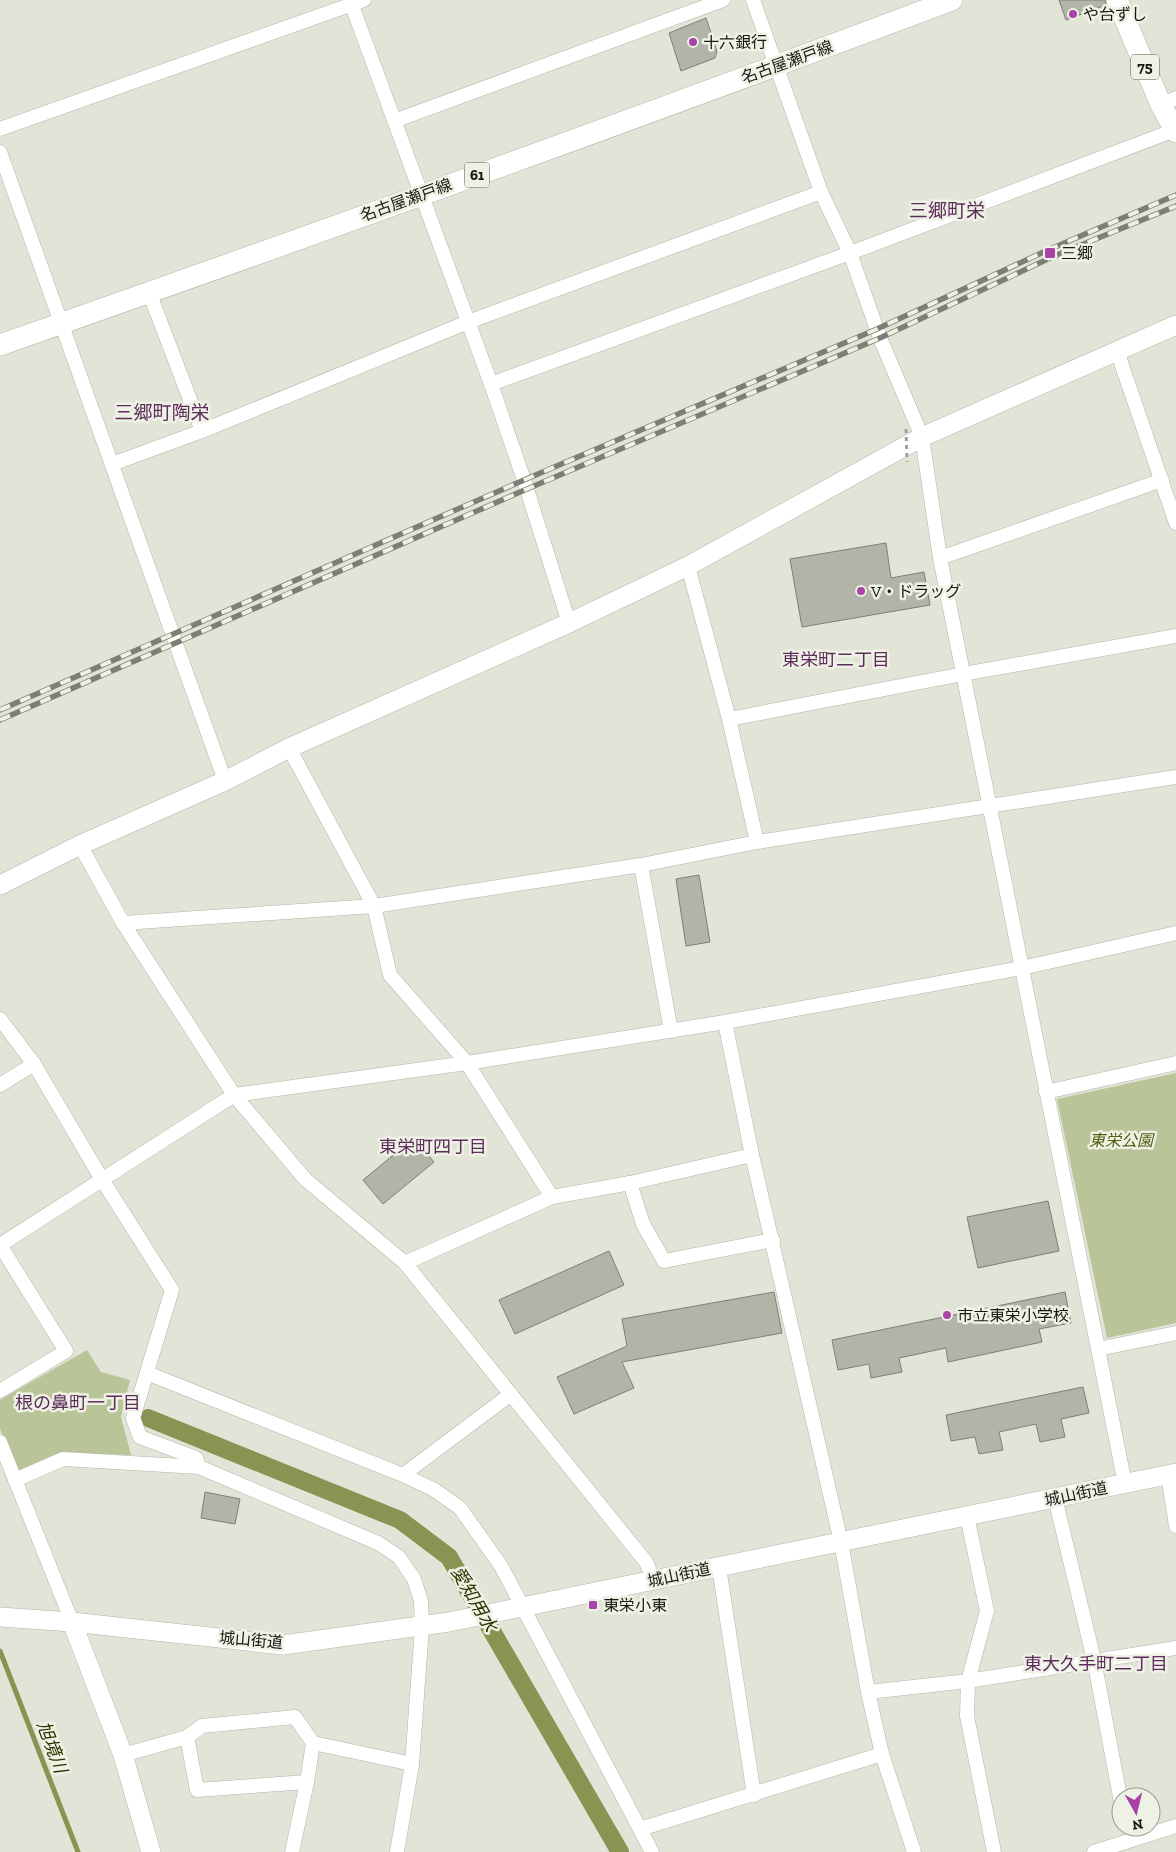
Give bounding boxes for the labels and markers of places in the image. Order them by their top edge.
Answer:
place label: や台ずし [1083,5,1147,24]
marker: や台ずし [1067,8,1079,20]
place label: 十六銀行 [703,33,767,52]
marker: 十六銀行 [687,36,699,48]
place label: 三郷 [1061,244,1093,263]
marker: 三郷 [1043,246,1057,260]
place label: V・ドラッグ [870,582,961,601]
marker: V・ドラッグ [855,585,867,597]
place label: 市立東栄小学校 [957,1306,1069,1325]
marker: 市立東栄小学校 [941,1309,953,1321]
place label: 東栄小東 [603,1596,667,1615]
marker: 東栄小東 [587,1599,599,1611]

